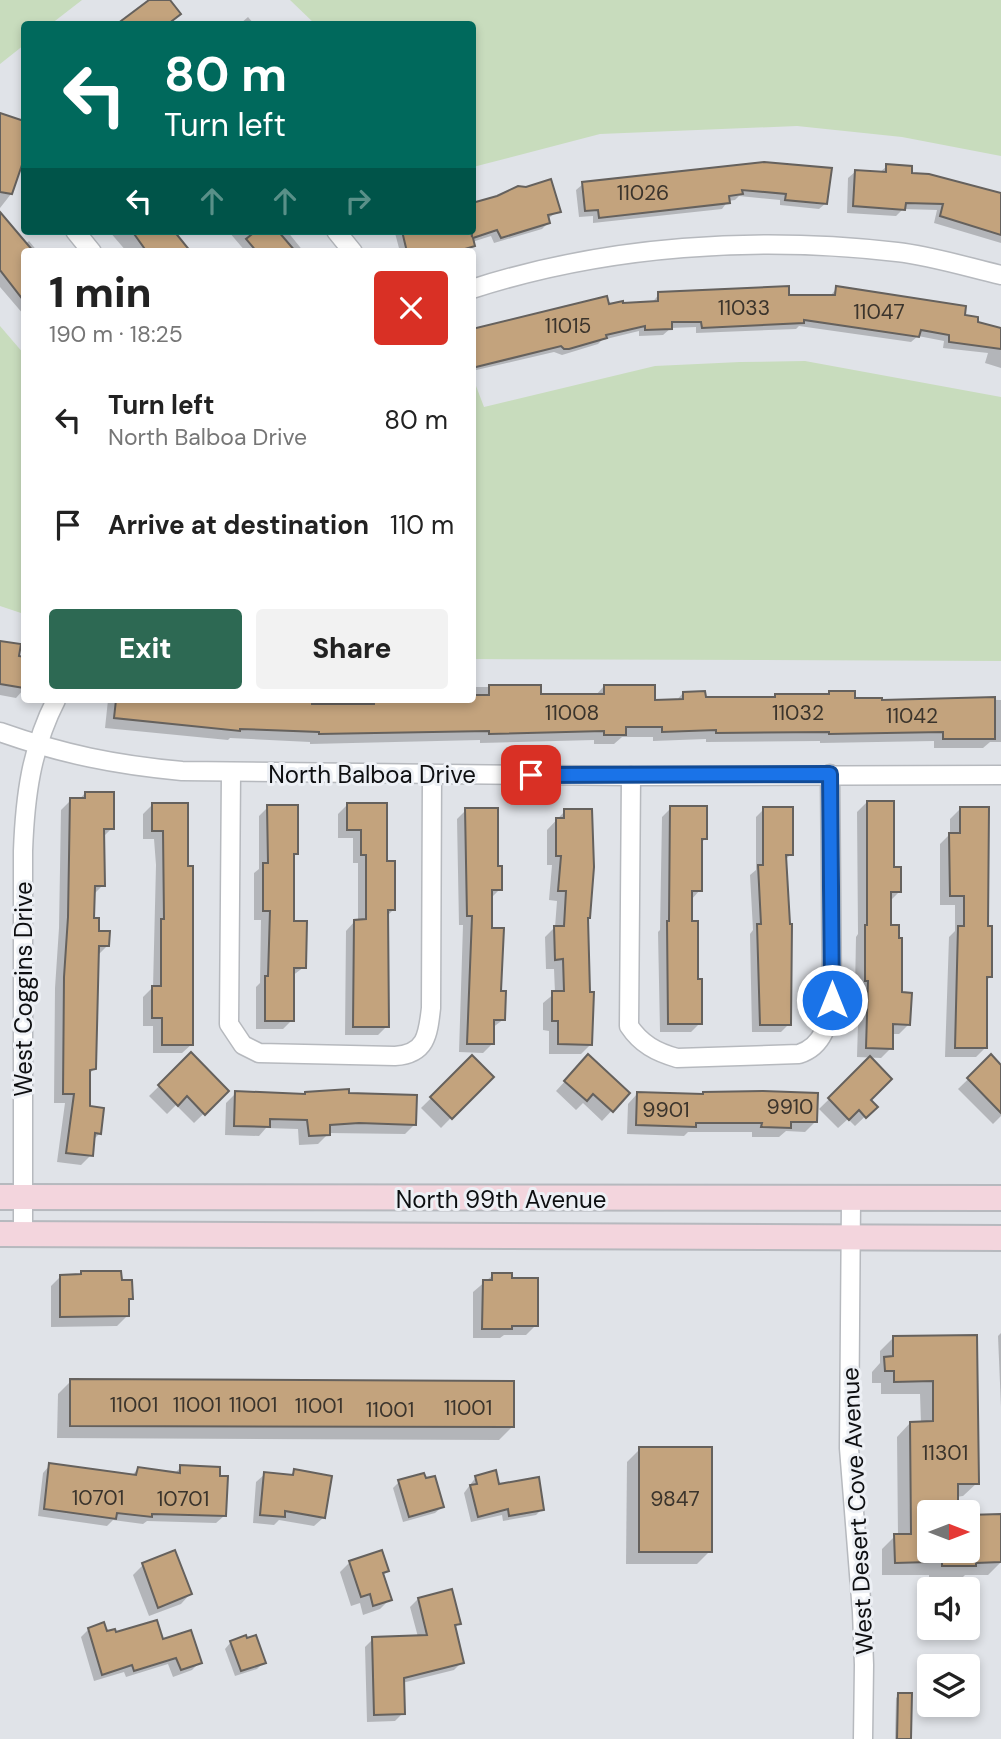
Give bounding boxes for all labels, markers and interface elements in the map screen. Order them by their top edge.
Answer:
text: 80 m [164,42,287,106]
icon: left [49,49,140,140]
text: Turn left [164,104,286,146]
house number: 11026 [617,179,669,207]
icon: left [120,182,158,220]
icon: ahead [193,182,231,220]
icon: ahead [266,182,304,220]
icon: right [339,182,377,220]
text: 1 min [49,265,152,320]
button: close [374,271,448,345]
house number: 11033 [718,294,770,322]
house number: 11047 [853,298,905,326]
house number: 11015 [545,312,591,340]
text: 190 m · 18:25 [49,319,183,349]
text: Turn left [108,388,215,422]
icon: left [49,401,87,439]
text: 80 m [384,403,448,437]
text: North Balboa Drive [108,422,307,452]
icon: arrive [49,506,87,544]
text: Arrive at destination [108,508,369,542]
text: 110 m [390,508,454,542]
button: Exit [49,609,242,689]
button: Share [256,609,448,689]
house number: 11008 [545,699,599,727]
house number: 11032 [772,699,824,727]
house number: 11042 [886,702,938,730]
pin [501,745,561,805]
icon: arrive [512,756,550,794]
street label: North Balboa Drive [268,759,476,790]
street label: West Coggins Drive [8,881,39,1097]
position arrow [795,963,869,1037]
house number: 9910 [767,1093,813,1121]
house number: 9901 [642,1096,690,1124]
street label: North 99th Avenue [396,1184,606,1215]
street label: West Desert Cove Avenue [834,1366,880,1656]
house number: 11001 [110,1391,158,1419]
house number: 11001 [173,1391,221,1419]
house number: 11001 [229,1391,277,1419]
house number: 11001 [295,1392,343,1420]
house number: 11001 [444,1394,492,1422]
house number: 11001 [366,1396,414,1424]
house number: 11301 [922,1439,968,1467]
house number: 10701 [72,1484,124,1512]
house number: 10701 [157,1485,209,1513]
house number: 9847 [650,1485,700,1513]
north arrow [917,1500,980,1563]
map controls [917,1500,980,1717]
button: sound [917,1577,980,1640]
button: layers [917,1654,980,1717]

